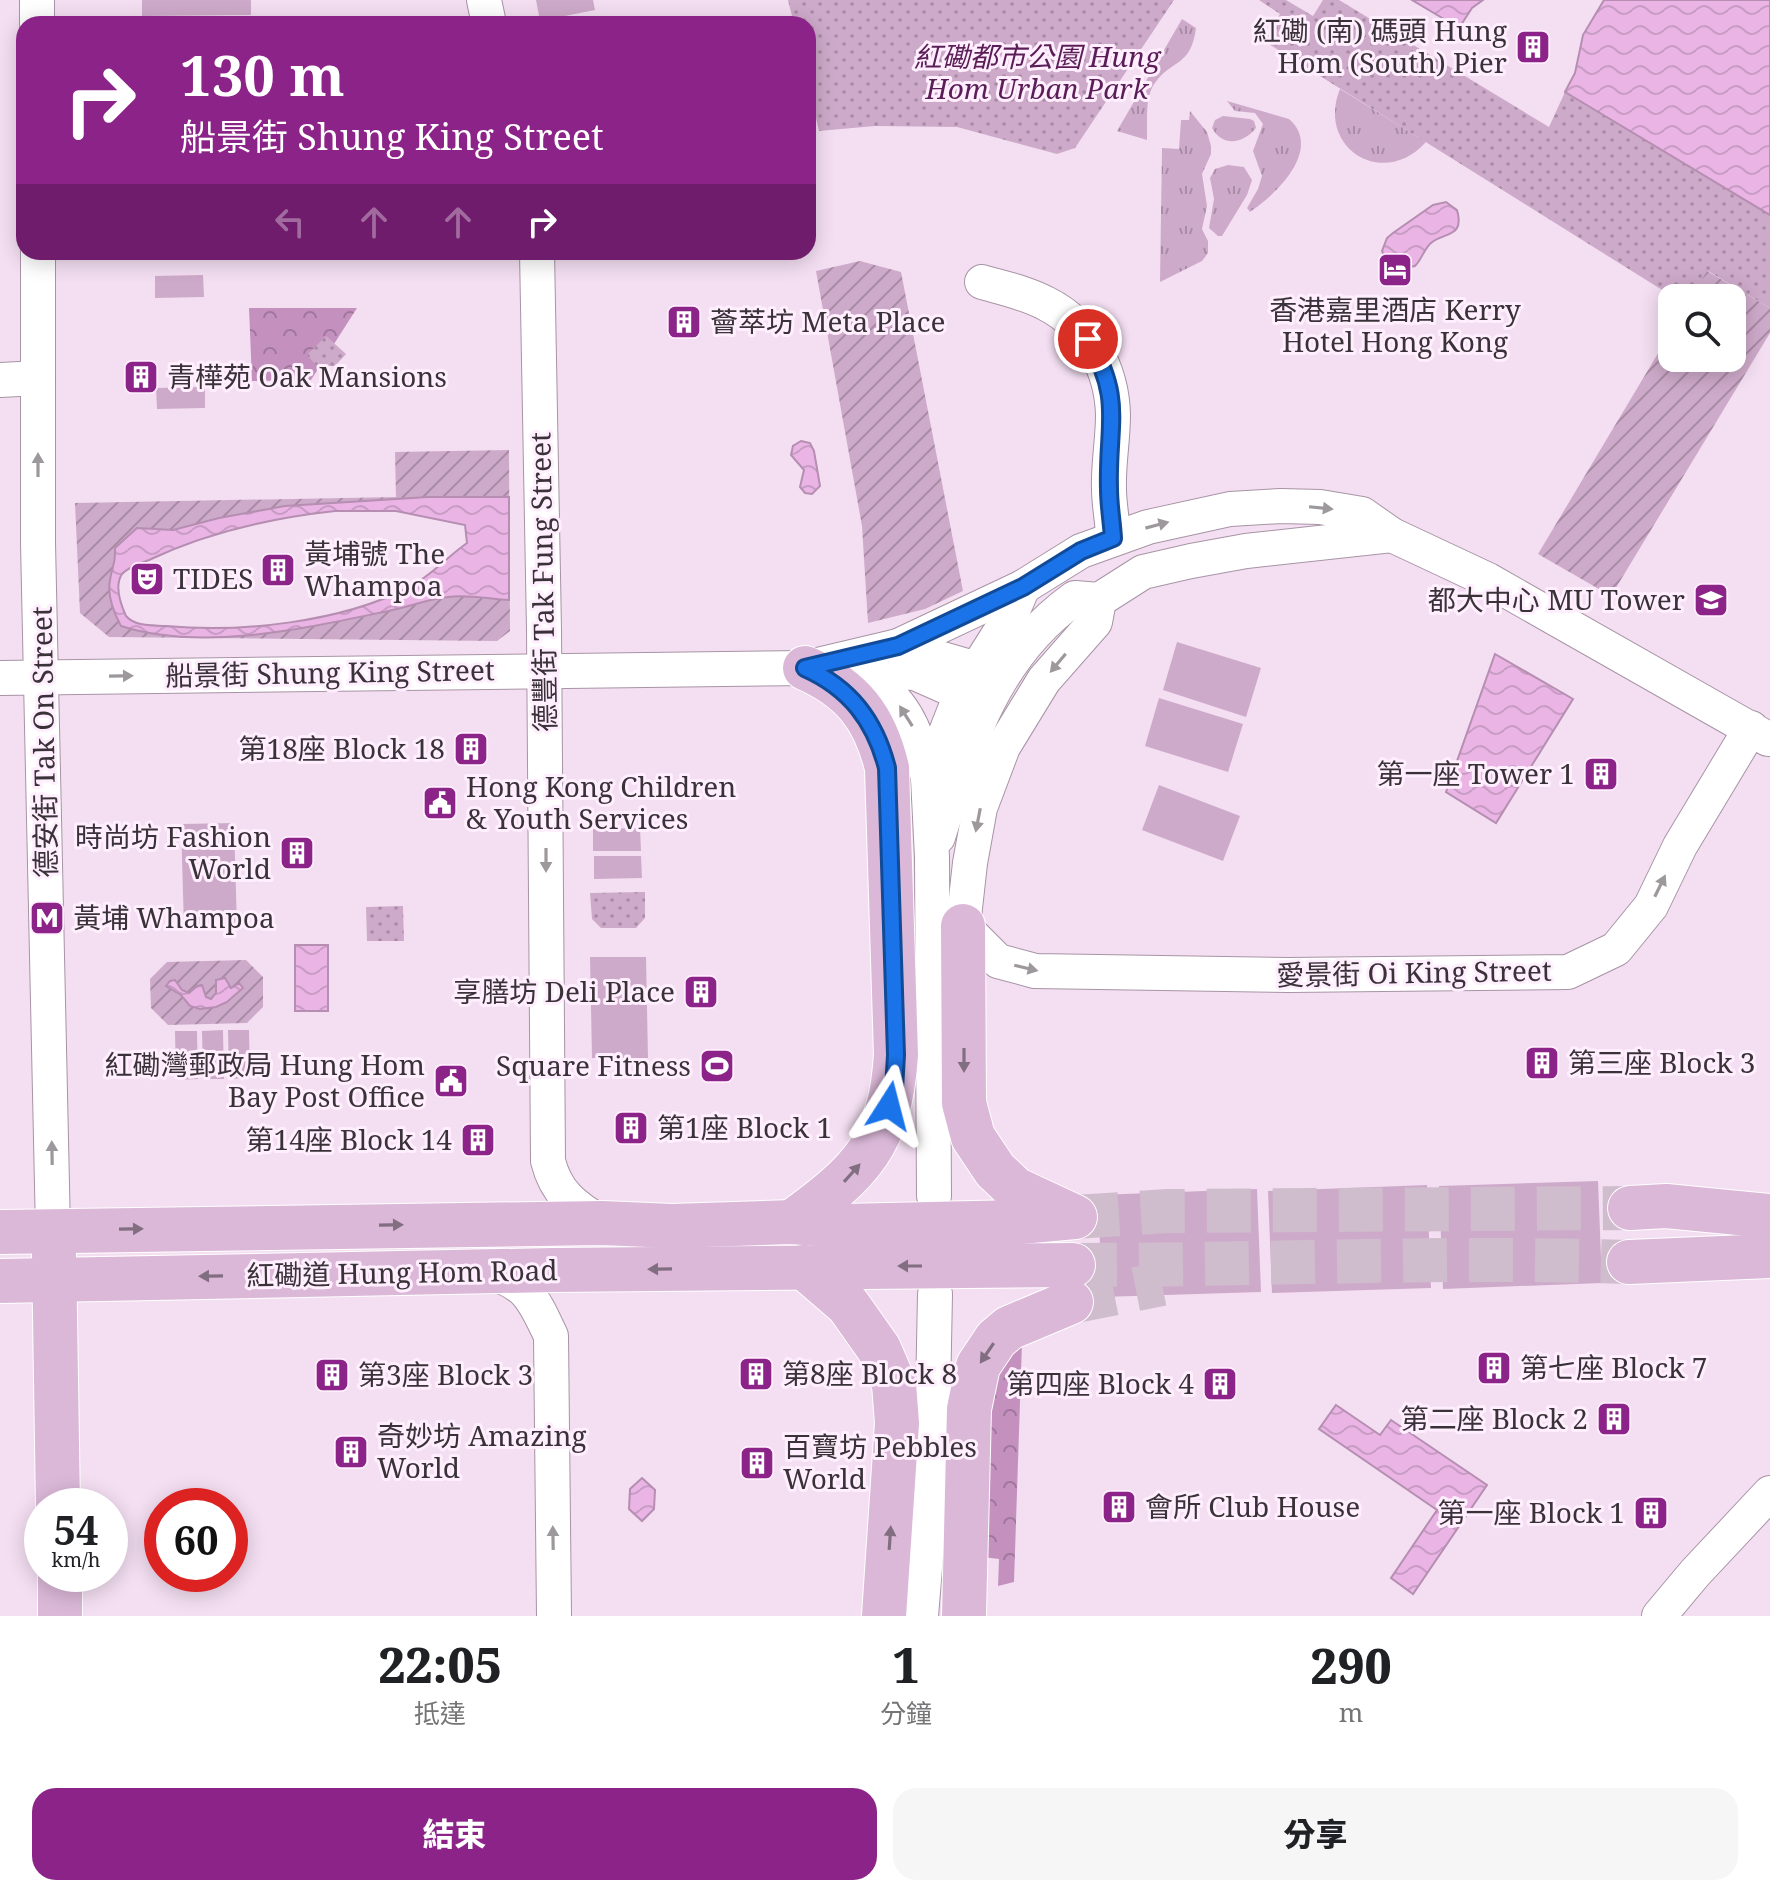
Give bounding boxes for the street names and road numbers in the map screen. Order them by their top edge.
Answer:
street label: 德豐街 Tak Fung Street [520,432,564,732]
street label: 德安街 Tak On Street [22,606,64,878]
street label: 船景街 Shung King Street [165,650,495,694]
street label: 愛景街 Oi King Street [1276,951,1552,993]
street label: 紅磡道 Hung Hom Road [246,1250,558,1294]

